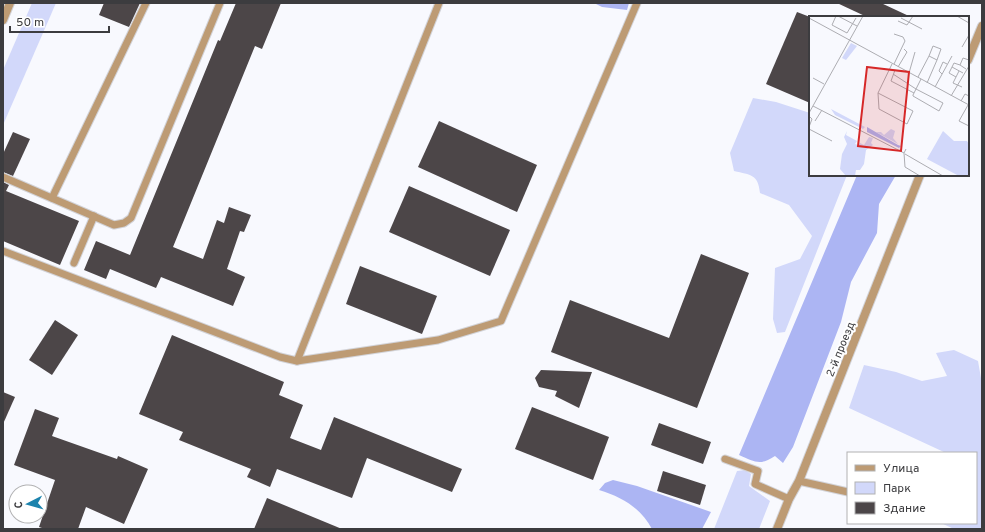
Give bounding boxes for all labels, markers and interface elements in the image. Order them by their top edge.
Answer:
scale bar [10,8,109,34]
text: 50 m [16,15,44,31]
inset map [809,16,969,176]
street label: 2-й проезд [824,320,858,379]
legend [847,452,977,524]
text: Улица [883,461,919,477]
text: Парк [883,481,911,497]
north arrow [8,484,48,524]
text: С [12,501,26,509]
text: Здание [883,501,926,517]

